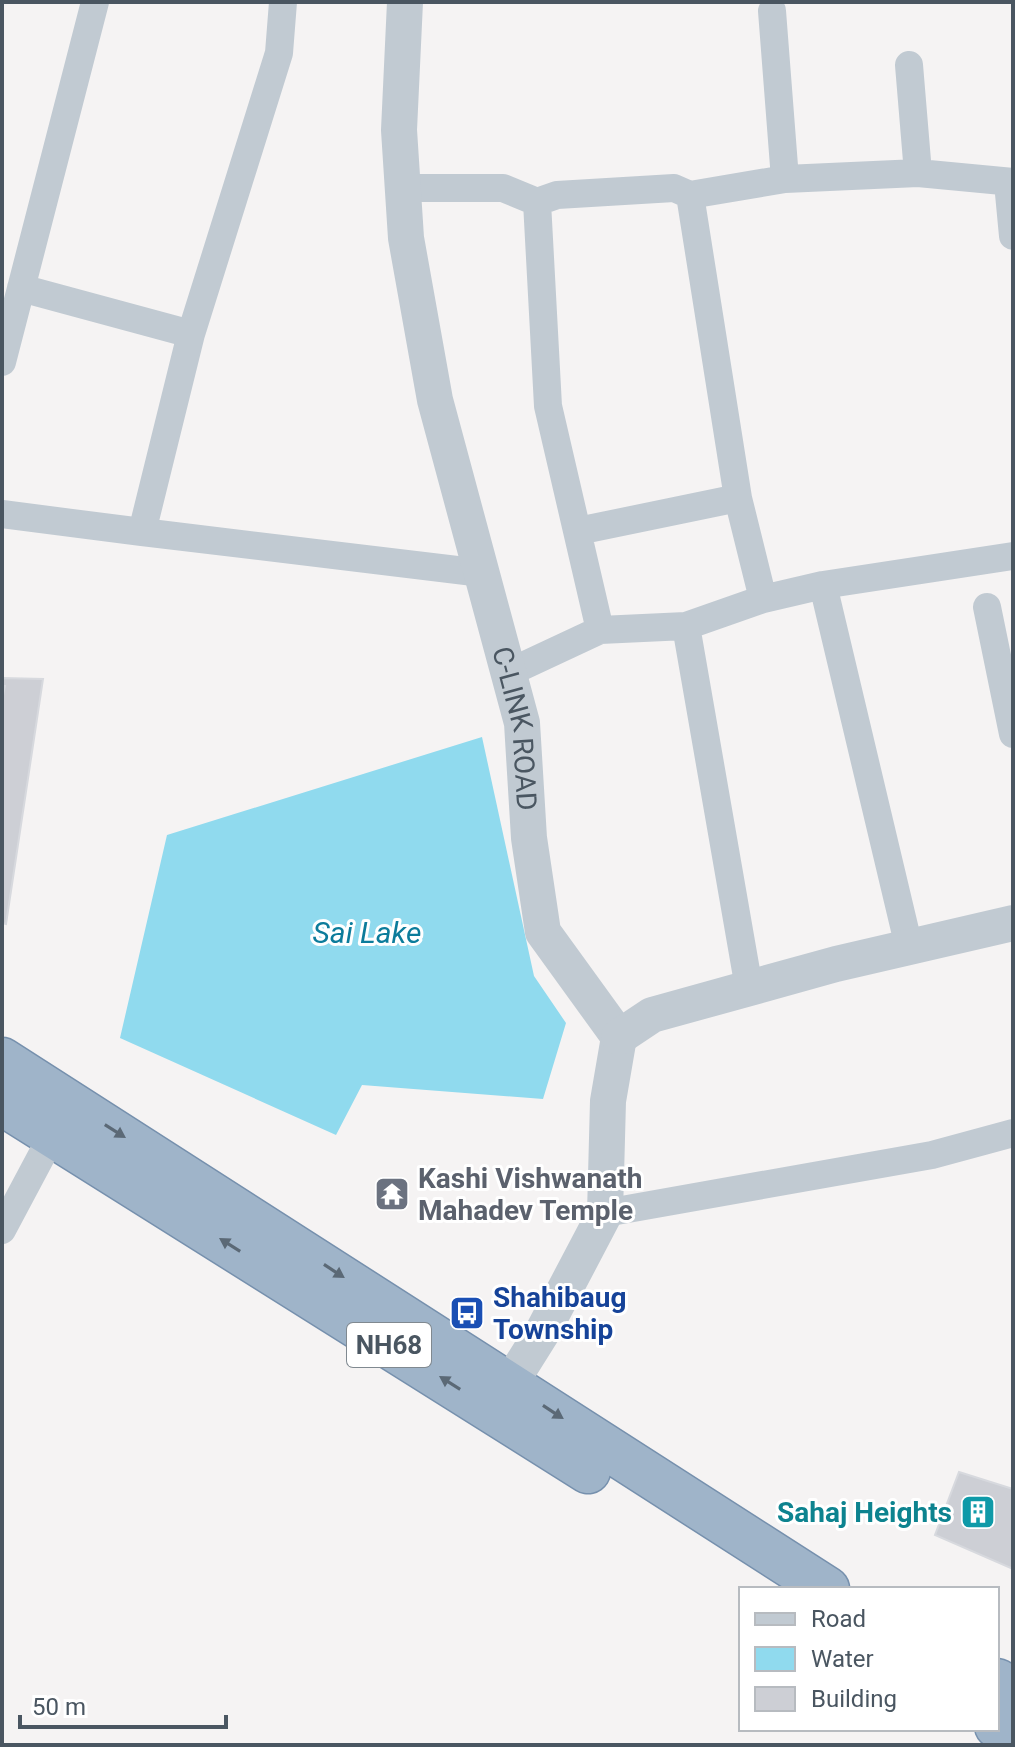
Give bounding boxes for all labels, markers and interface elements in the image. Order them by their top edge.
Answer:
street label: C-LINK ROAD [485,643,543,811]
water label: Sai Lake [313,915,421,950]
one-way arrow [105,1124,126,1139]
place label: Kashi Vishwanath Mahadev Temple [418,1162,642,1227]
temple icon: Kashi Vishwanath Mahadev Temple [373,1175,411,1213]
one-way arrow [219,1238,241,1252]
one-way arrow [323,1264,345,1278]
place label: Shahibaug Township [493,1281,626,1346]
bus stop icon: Shahibaug Township [448,1294,486,1332]
road number: NH68 [347,1323,431,1367]
one-way arrow [439,1376,460,1391]
one-way arrow [542,1404,564,1419]
building icon: Sahaj Heights [959,1493,997,1531]
place label: Sahaj Heights [777,1496,952,1529]
legend [739,1587,999,1731]
text: Road [811,1605,866,1633]
text: Water [811,1645,874,1673]
scale bar [20,1679,226,1729]
text: Building [811,1685,897,1713]
text: 50 m [32,1693,86,1721]

